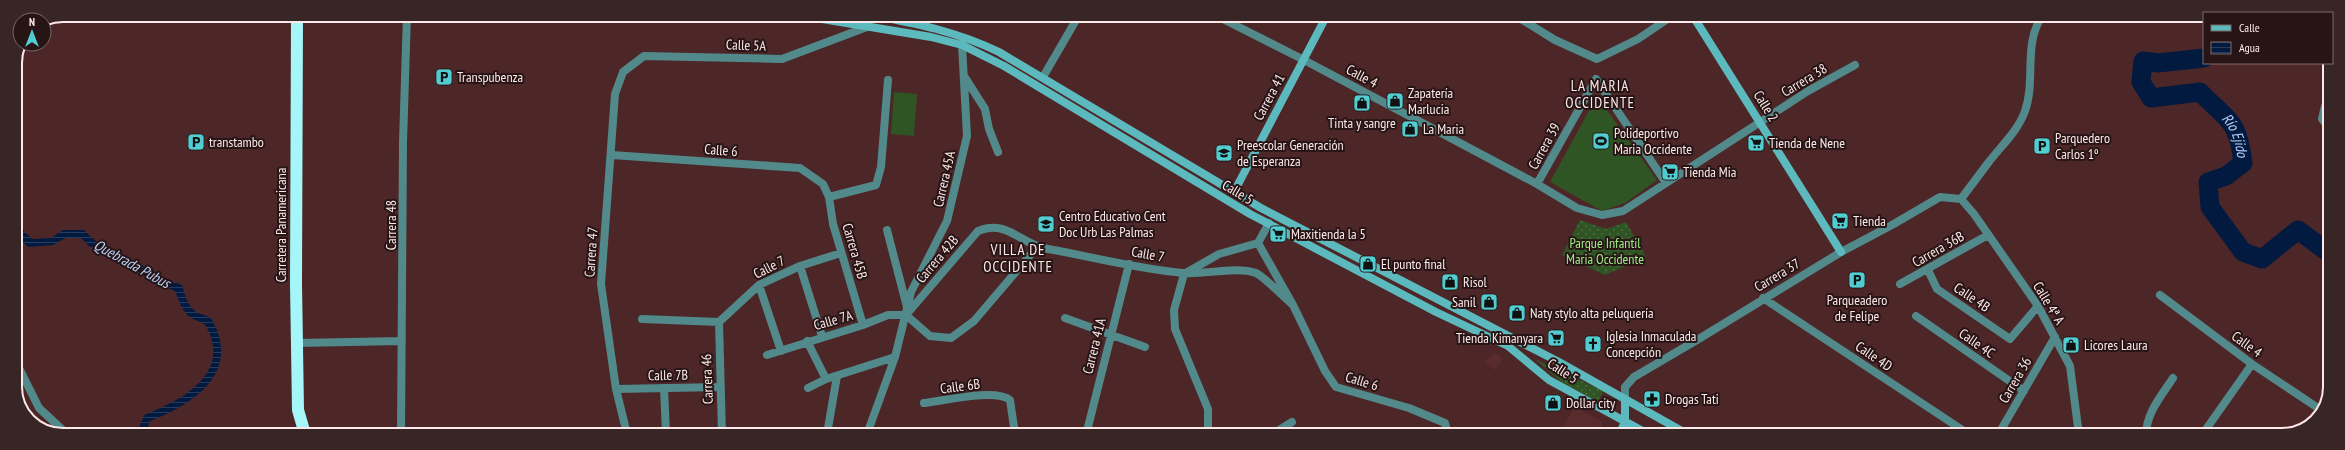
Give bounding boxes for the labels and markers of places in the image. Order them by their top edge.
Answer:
parking icon: Transpubenza [434,67,454,87]
place label: Transpubenza [457,68,523,86]
place label: Zapatería Marlucia [1408,84,1453,118]
shop icon: Zapatería Marlucia [1385,91,1405,111]
shop icon: Tinta y sangre [1352,93,1372,113]
place label: Tinta y sangre [1328,114,1396,132]
shop icon: La Maria [1400,119,1420,139]
place label: La Maria [1423,120,1464,138]
place label: Polideportivo Maria Occidente [1614,124,1692,158]
place label: Parquedero Carlos 1º [2055,129,2110,163]
sports icon: Polideportivo Maria Occidente [1591,131,1611,151]
parking icon: transtambo [186,132,206,152]
place label: transtambo [209,133,264,151]
supermarket icon: Tienda de Nene [1746,133,1766,153]
place label: Tienda de Nene [1769,134,1845,152]
place label: Preescolar Generación de Esperanza [1237,136,1344,170]
parking icon: Parquedero Carlos 1º [2032,136,2052,156]
school or university icon: Preescolar Generación de Esperanza [1214,143,1234,163]
supermarket icon: Tienda Mia [1660,162,1680,182]
place label: Tienda Mia [1683,163,1736,181]
place label: Centro Educativo Cent Doc Urb Las Palmas [1059,207,1166,241]
supermarket icon: Tienda [1830,211,1850,231]
place label: Tienda [1853,212,1886,230]
school or university icon: Centro Educativo Cent Doc Urb Las Palmas [1036,214,1056,234]
supermarket icon: Maxitienda la 5 [1268,224,1288,244]
place label: Maxitienda la 5 [1291,225,1366,243]
shop icon: El punto final [1358,254,1378,274]
place label: El punto final [1381,255,1446,273]
parking icon: Parqueadero de Felipe [1847,270,1867,290]
shop icon: Risol [1440,272,1460,292]
place label: Risol [1463,273,1488,291]
place label: Parqueadero de Felipe [1827,291,1887,325]
shop icon: Sanil [1479,292,1499,312]
place label: Sanil [1452,293,1477,311]
shop icon: Naty stylo alta peluquería [1507,303,1527,323]
place label: Naty stylo alta peluquería [1530,304,1654,322]
place label: Iglesia Inmaculada Concepción [1606,327,1696,361]
supermarket icon: Tienda Kimanyara [1546,328,1566,348]
place label: Tienda Kimanyara [1456,329,1543,347]
church icon: Iglesia Inmaculada Concepción [1583,334,1603,354]
shop icon: Licores Laura [2061,335,2081,355]
place label: Licores Laura [2084,336,2148,354]
pharmacy icon: Drogas Tati [1642,389,1662,409]
place label: Drogas Tati [1665,390,1719,408]
shop icon: Dollar city [1543,393,1563,413]
place label: Dollar city [1566,394,1616,412]

